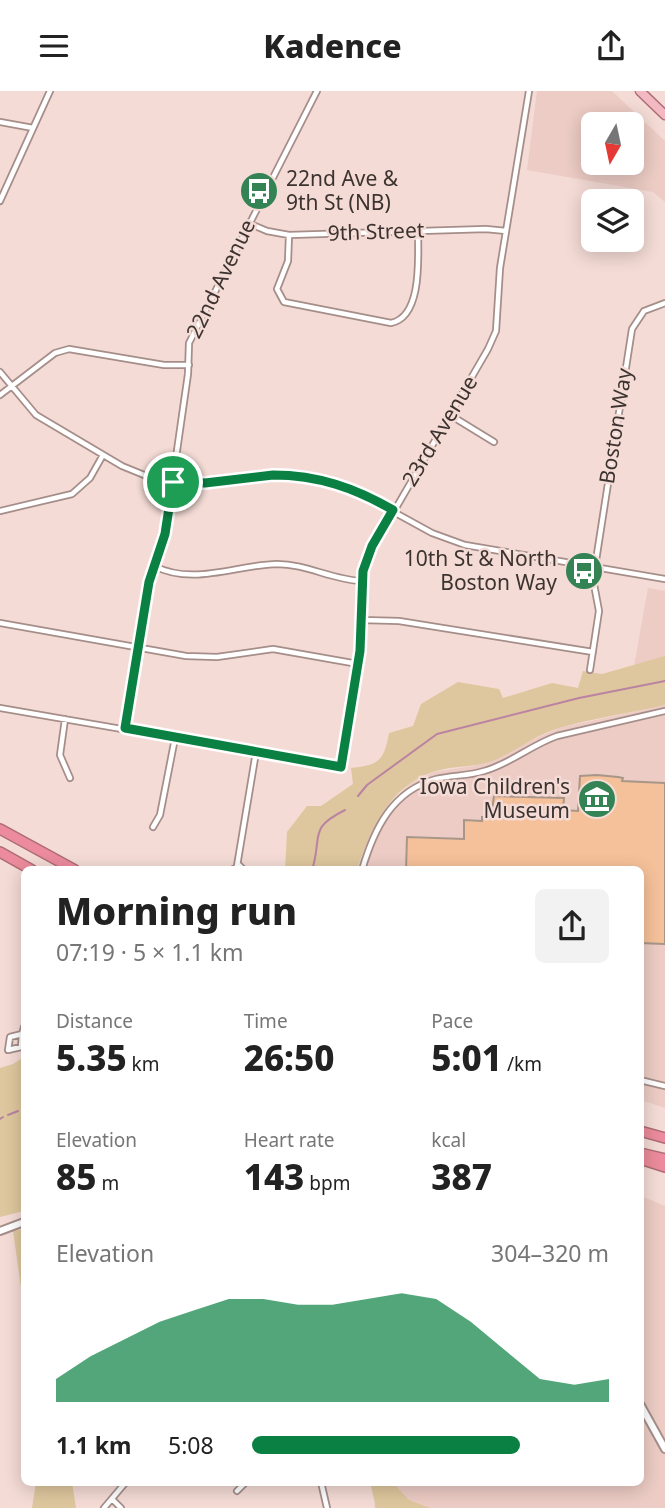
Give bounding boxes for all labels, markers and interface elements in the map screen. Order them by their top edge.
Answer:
text: Kadence [263,24,402,67]
icon: menu [35,27,73,65]
icon: share [592,27,630,65]
north arrow [581,112,644,175]
map controls [581,112,644,252]
place label: 22nd Ave & 9th St (NB) [286,164,399,216]
bus stop icon: 22nd Ave & 9th St (NB) [238,170,280,212]
button: layers [581,189,644,252]
street label: 22nd Avenue [179,214,261,343]
street label: 9th Street [327,215,425,247]
street label: Boston Way [592,366,638,486]
street label: 23rd Avenue [395,370,483,491]
pin [143,452,203,512]
icon: arrive [154,463,192,501]
place label: 10th St & North Boston Way [404,544,557,596]
bus stop icon: 10th St & North Boston Way [563,550,605,592]
place label: Iowa Children's Museum [420,772,570,824]
museum icon: Iowa Children's Museum [576,778,618,820]
text: Morning run [56,884,297,936]
button: share [535,889,609,963]
text: 07:19 · 5 × 1.1 km [56,936,243,968]
text: Distance [56,1008,133,1034]
text: Time [244,1008,288,1034]
text: Pace [431,1008,473,1034]
text: 5.35 [56,1034,127,1081]
text: 26:50 [244,1034,335,1081]
text: 5:01 [431,1034,502,1081]
text: km [127,1051,160,1077]
text: /km [502,1051,542,1077]
text: Elevation [56,1127,137,1153]
text: Heart rate [244,1127,334,1153]
text: kcal [431,1127,466,1153]
text: 85 [56,1153,96,1200]
text: 143 [244,1153,304,1200]
text: 387 [431,1153,492,1200]
text: m [96,1170,119,1196]
text: bpm [304,1170,350,1196]
text: Elevation [56,1237,154,1269]
text: 304–320 m [491,1237,609,1269]
text: 1.1 km [56,1429,131,1461]
text: 5:08 [168,1429,214,1461]

